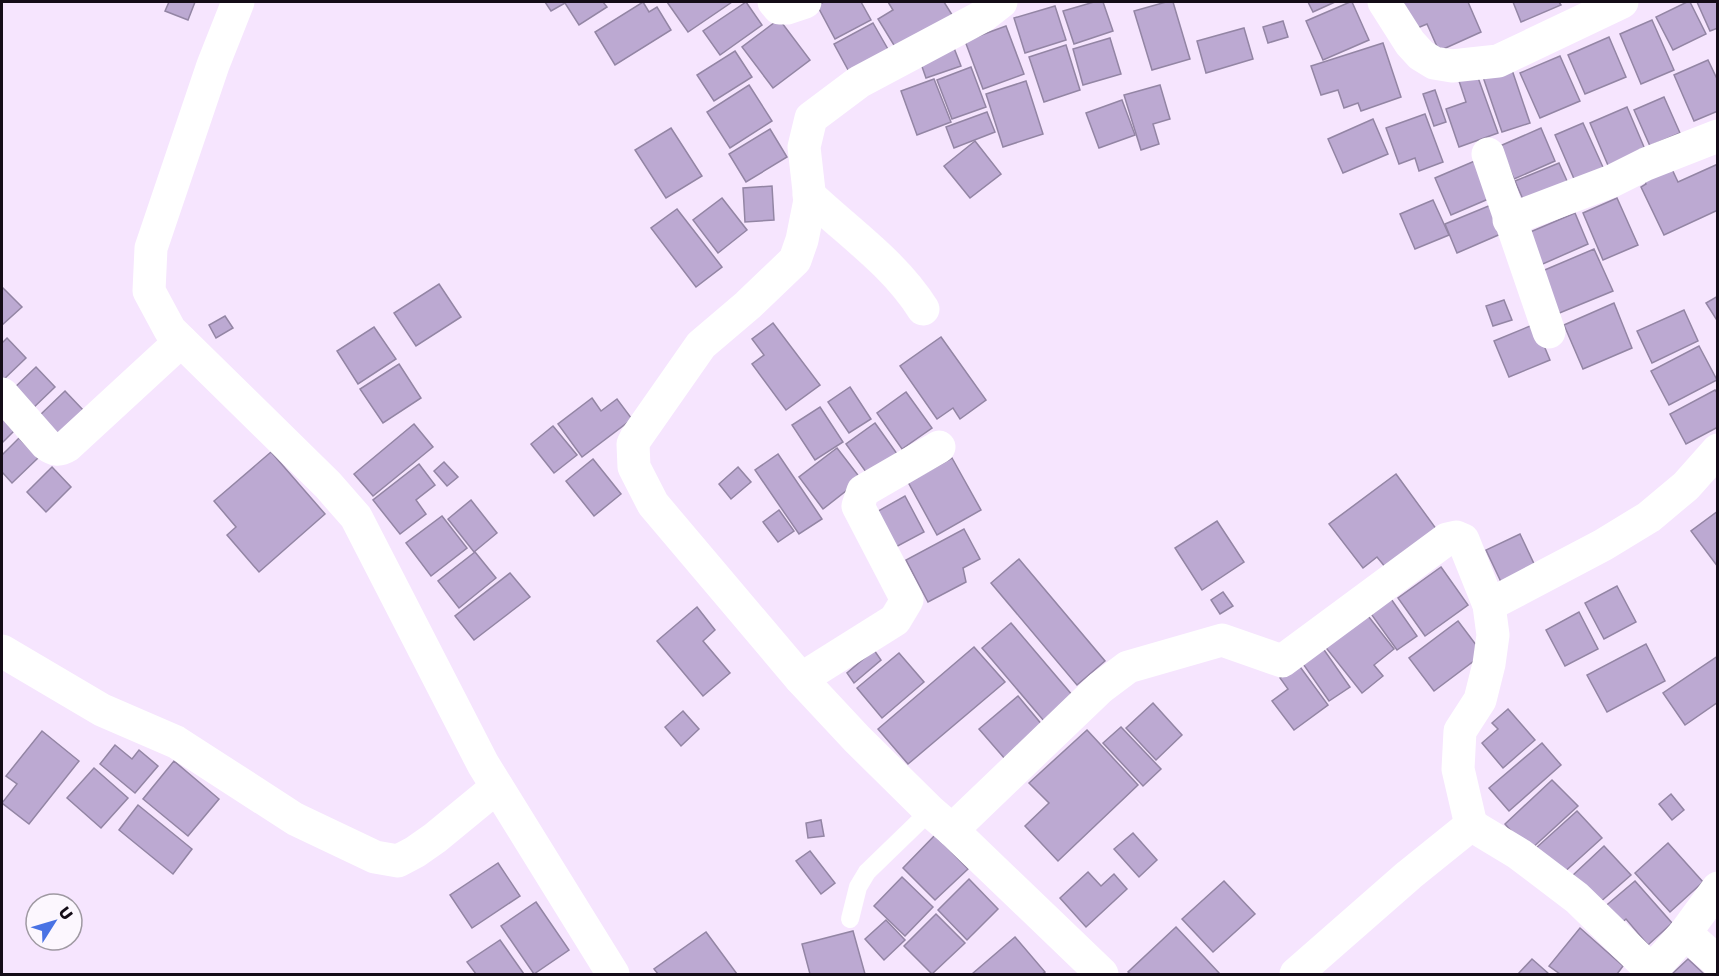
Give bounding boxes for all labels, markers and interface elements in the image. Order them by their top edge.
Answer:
north arrow [24,892,84,952]
text: U [54,903,77,924]

